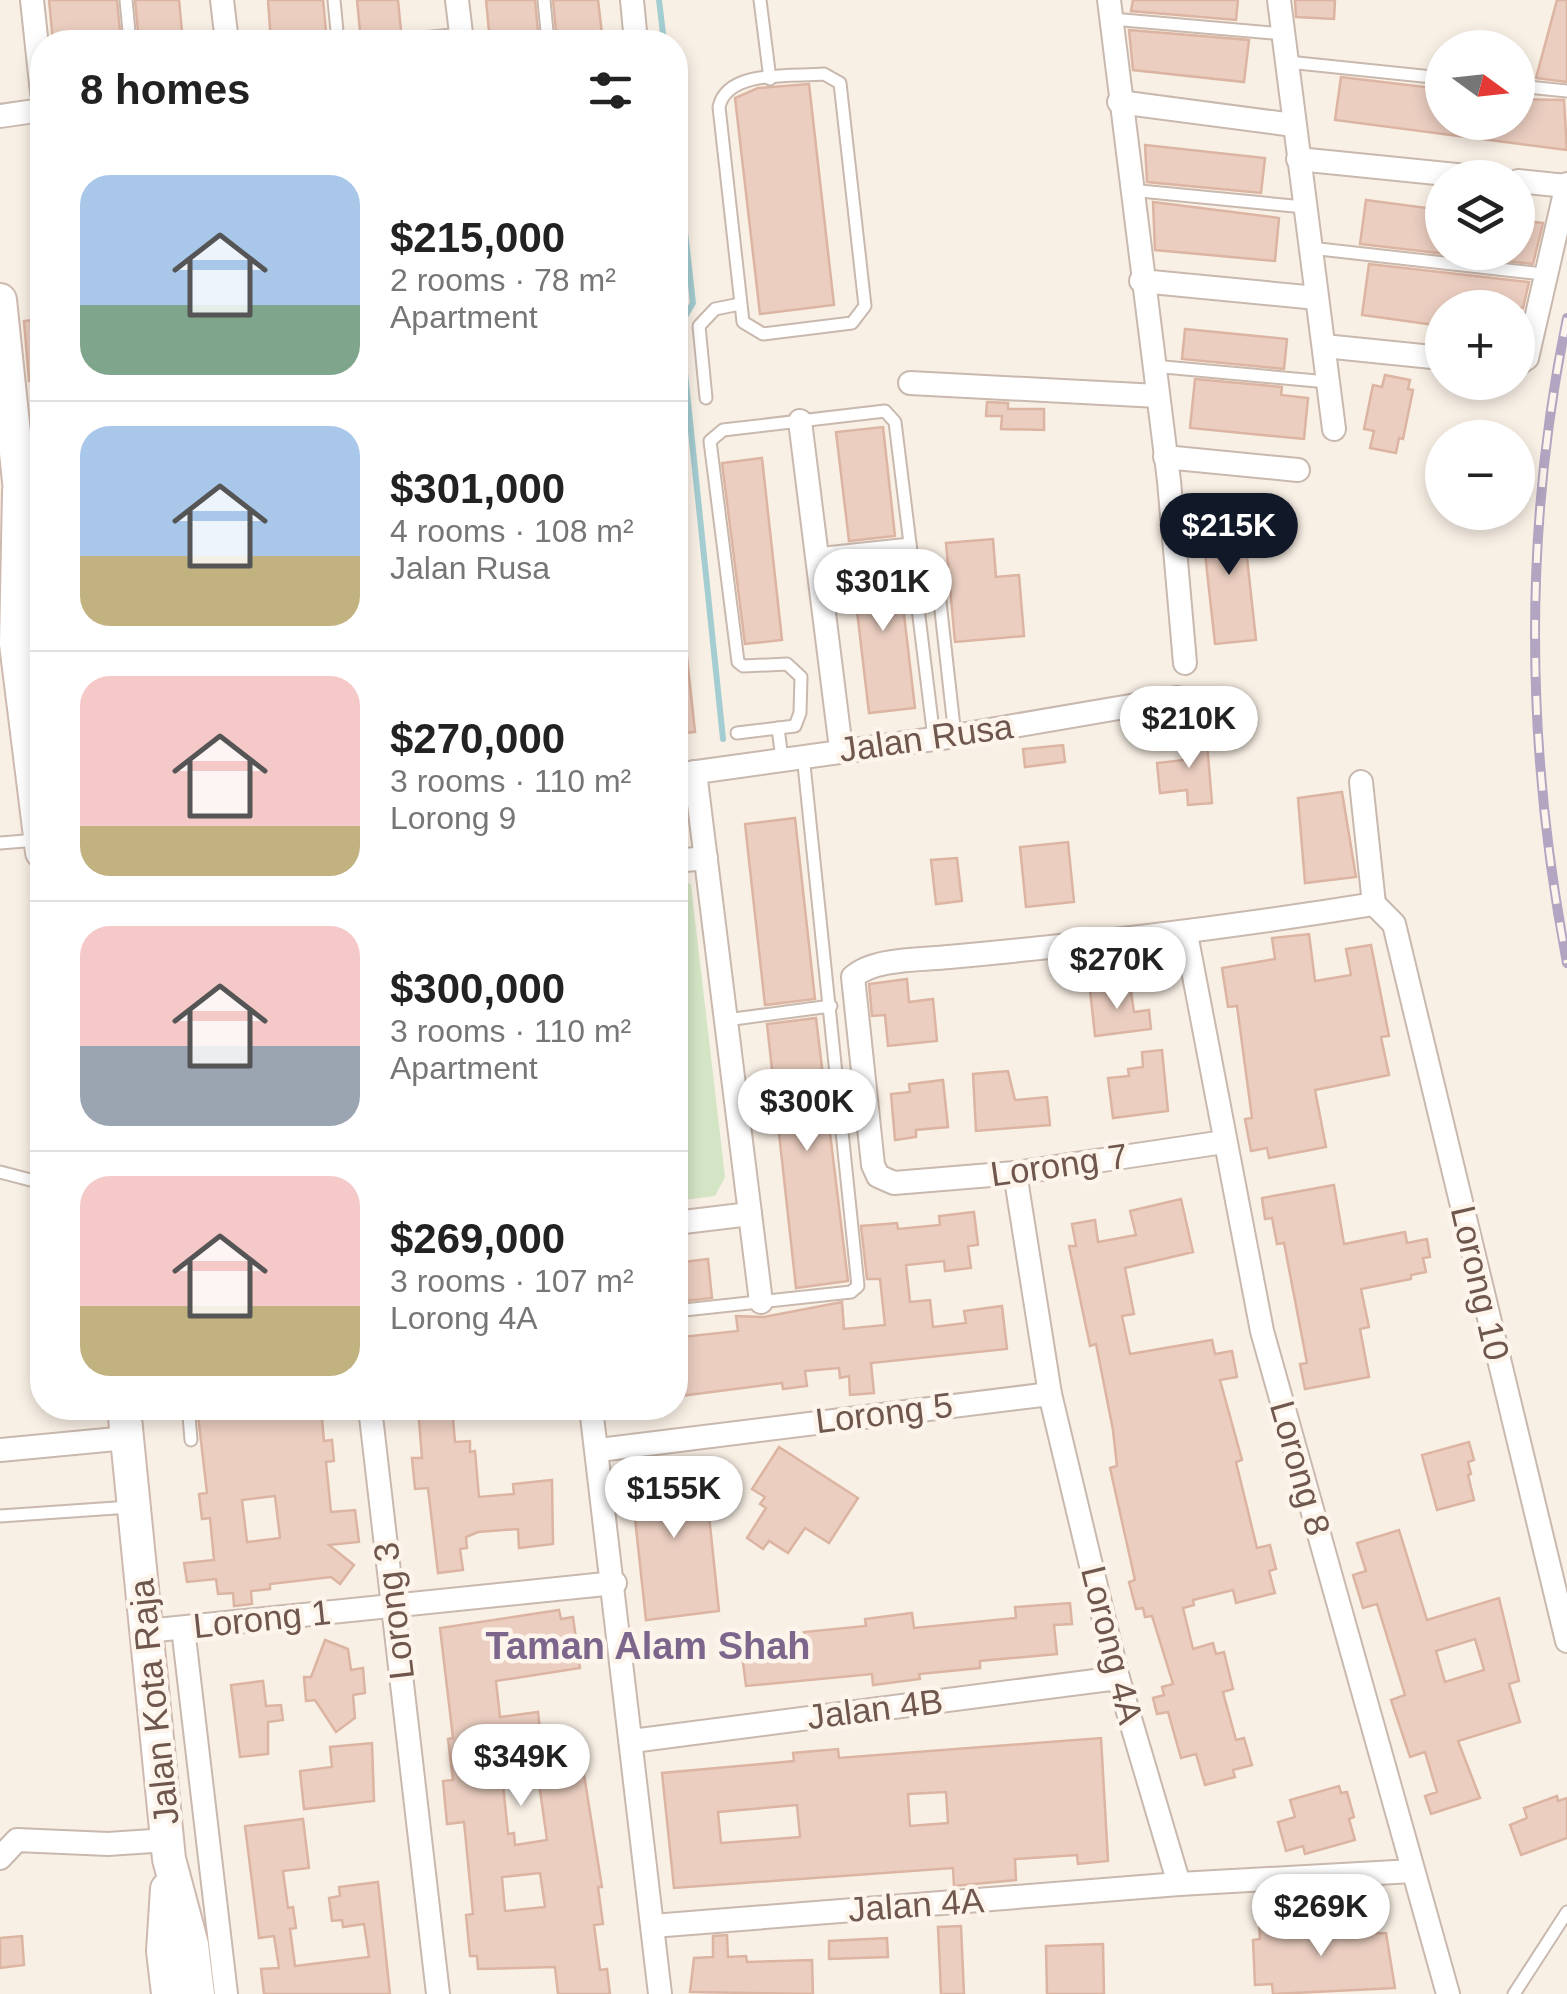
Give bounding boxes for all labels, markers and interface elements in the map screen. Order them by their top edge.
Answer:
north arrow [1425,30,1535,140]
map controls [1425,30,1535,530]
icon: filters [583,63,638,118]
text: 8 homes [80,66,250,113]
button: layers [1425,160,1535,270]
text: $215,000 [390,214,565,261]
icon: home [160,215,280,335]
text: 2 rooms · 78 m² [390,262,616,298]
button: + [1425,290,1535,400]
text: Apartment [390,299,538,335]
button: − [1425,420,1535,530]
text: $301,000 [390,465,565,512]
icon: home [160,466,280,586]
pin: $215K [1159,493,1299,578]
text: $215K [1182,507,1276,543]
text: 4 rooms · 108 m² [390,513,634,549]
pin: $301K [813,549,953,634]
text: Jalan Rusa [390,550,550,586]
text: $301K [836,563,930,599]
pin: $210K [1119,686,1259,771]
text: $210K [1142,700,1236,736]
street label: Jalan Rusa [837,706,1016,769]
text: $270,000 [390,715,565,762]
icon: home [160,716,280,836]
text: 3 rooms · 110 m² [390,763,631,799]
text: Lorong 9 [390,800,516,836]
pin: $270K [1047,927,1187,1012]
text: $270K [1070,941,1164,977]
text: $300,000 [390,965,565,1012]
icon: home [160,966,280,1086]
text: 3 rooms · 110 m² [390,1013,631,1049]
text: Apartment [390,1050,538,1086]
pin: $300K [737,1069,877,1154]
text: $300K [760,1083,854,1119]
street label: Lorong 7 [988,1136,1130,1193]
street label: Lorong 10 [1444,1202,1517,1364]
text: $269,000 [390,1215,565,1262]
icon: home [160,1216,280,1336]
text: 3 rooms · 107 m² [390,1263,634,1299]
text: Lorong 4A [390,1300,538,1336]
street label: Lorong 5 [813,1385,955,1440]
street label: Lorong 8 [1263,1396,1338,1540]
pin: $155K [604,1456,744,1541]
text: $155K [627,1470,721,1506]
street label: Lorong 3 [366,1540,421,1682]
street label: Lorong 4A [1074,1562,1151,1729]
street label: Jalan Kota Raja [121,1577,186,1827]
street label: Lorong 1 [191,1592,333,1645]
district label: Taman Alam Shah [485,1625,811,1667]
street label: Jalan 4B [805,1681,945,1736]
pin: $349K [451,1724,591,1809]
text: $349K [474,1738,568,1774]
pin: $269K [1251,1874,1391,1959]
street label: Jalan 4A [847,1880,986,1929]
text: $269K [1274,1888,1368,1924]

